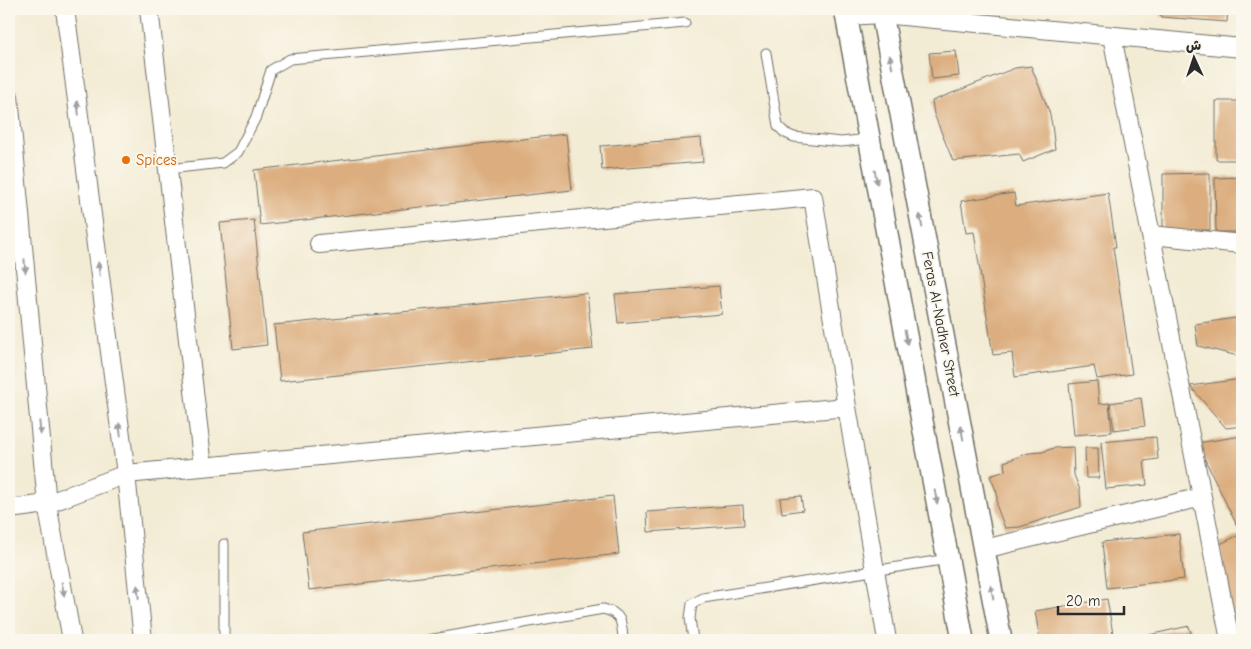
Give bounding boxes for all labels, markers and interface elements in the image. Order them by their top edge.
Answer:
north arrow [1168,32,1218,82]
text: ش [1185,37,1201,54]
one-way arrow [887,54,895,69]
one-way arrow [74,100,82,116]
place label: Spices [136,151,177,169]
marker: Spices [120,154,132,166]
one-way arrow [873,169,881,185]
one-way arrow [917,213,925,229]
street label: Feras Al-Nadher Street [918,250,964,399]
one-way arrow [21,259,29,275]
one-way arrow [95,261,103,277]
one-way arrow [903,329,911,345]
one-way arrow [36,420,44,436]
one-way arrow [116,422,124,438]
one-way arrow [957,424,965,440]
one-way arrow [933,489,941,505]
one-way arrow [59,581,67,597]
one-way arrow [134,583,142,599]
one-way arrow [987,584,995,600]
scale bar [1058,584,1125,616]
text: 20 m [1066,592,1100,610]

